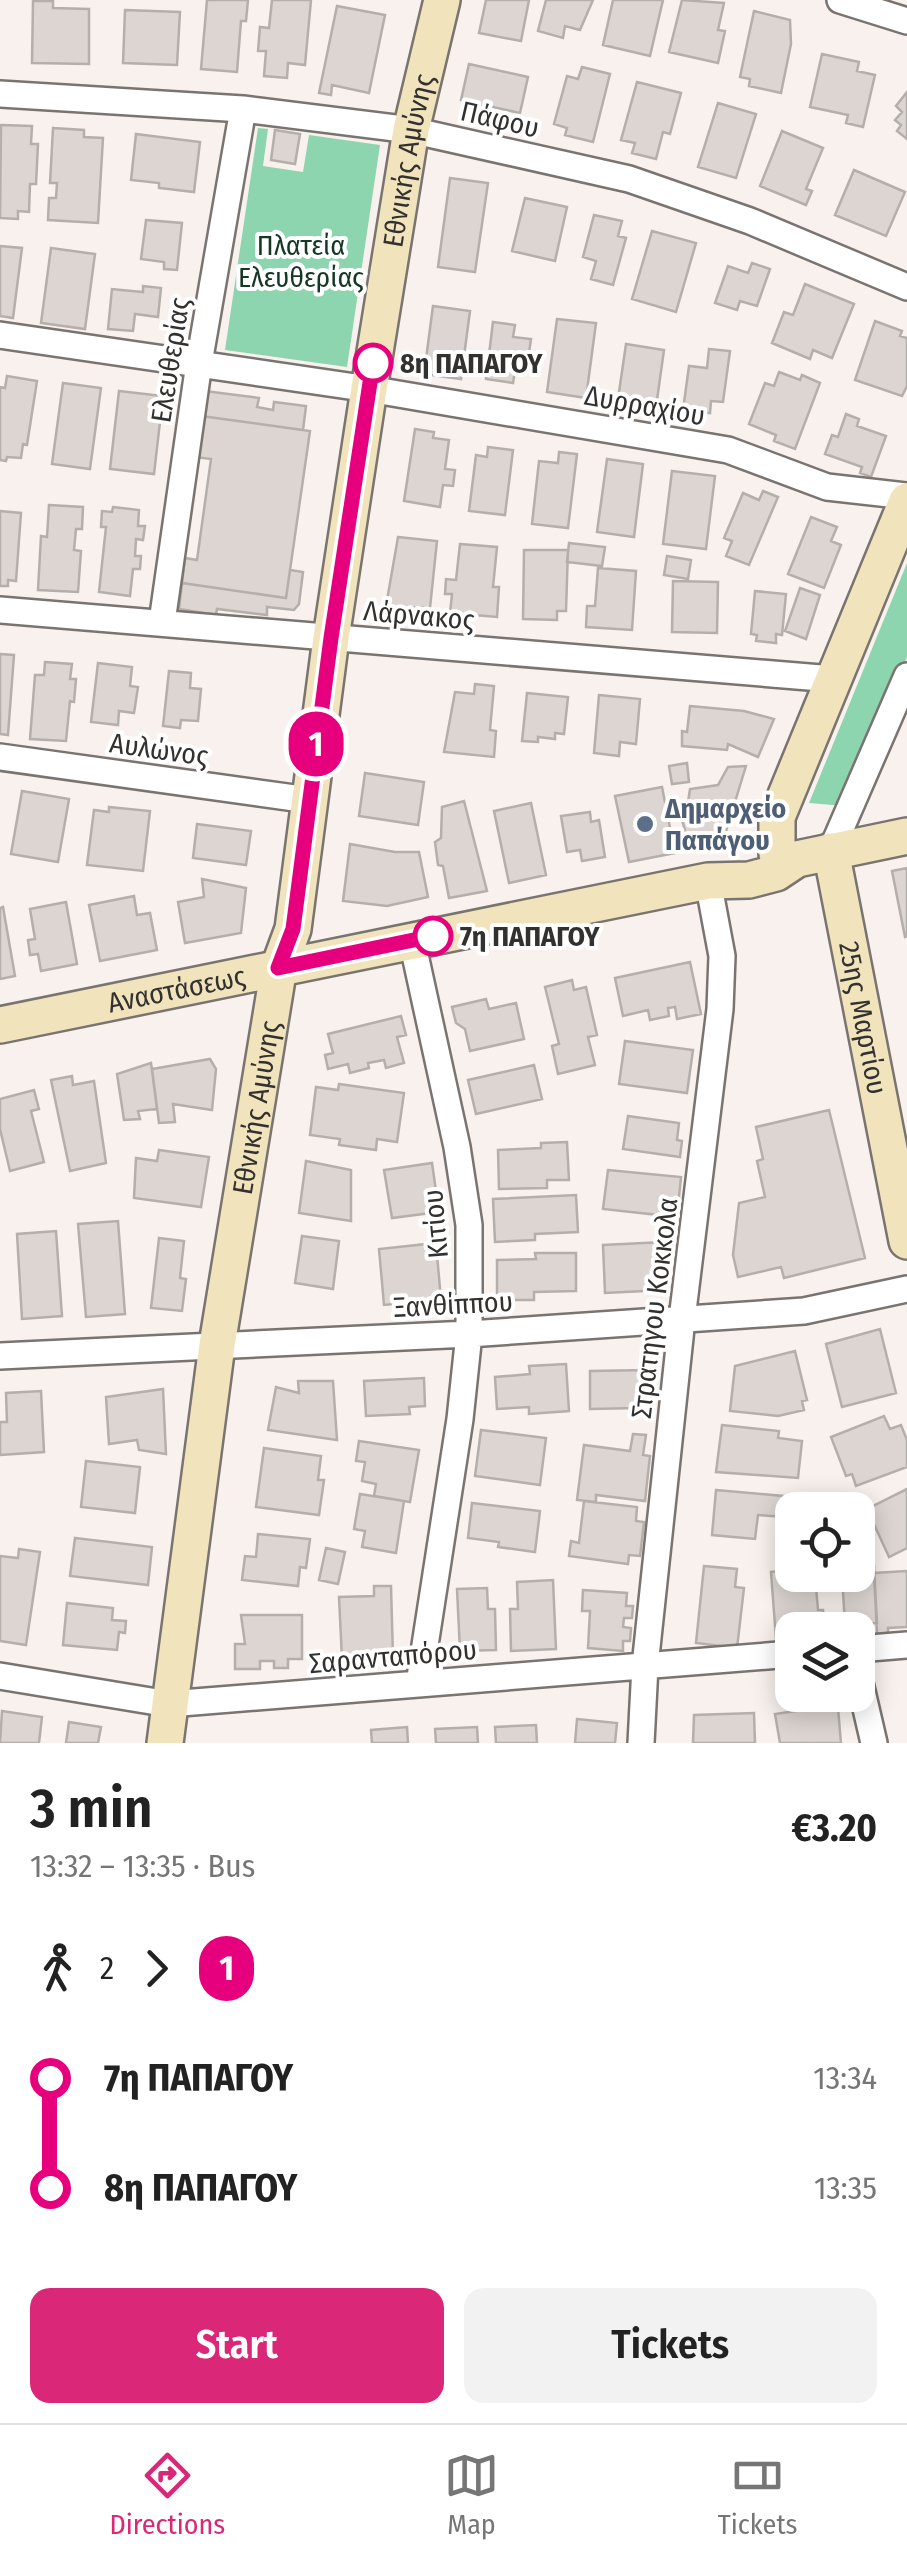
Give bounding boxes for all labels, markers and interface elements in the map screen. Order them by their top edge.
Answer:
street label: Εθνικής Αμύνης [376,71,441,250]
street label: Πάφου [458,94,542,144]
park label: Πλατεία Ελευθερίας [238,229,364,294]
street label: Ελευθερίας [144,295,197,425]
marker: 8η ΠΑΠΑΓΟΥ [354,344,392,382]
place label: 8η ΠΑΠΑΓΟΥ [400,347,543,380]
street label: Δυρραχίου [582,379,708,432]
street label: Λάρνακος [362,594,476,637]
line badge: 1 [284,712,348,776]
text: 1 [309,723,323,765]
street label: Αυλώνος [108,726,210,773]
place label: Δημαρχείο Παπάγου [664,792,786,857]
marker: Δημαρχείο Παπάγου [634,813,656,835]
marker: 7η ΠΑΠΑΓΟΥ [414,917,452,955]
place label: 7η ΠΑΠΑΓΟΥ [460,920,600,953]
street label: 25ης Μαρτίου [832,939,894,1097]
street label: Αναστάσεως [105,960,248,1020]
street label: Εθνικής Αμύνης [226,1018,287,1197]
street label: Κιτίου [416,1188,455,1260]
street label: Στρατηγου Κοκκολα [625,1196,684,1420]
street label: Ξανθίππου [392,1285,514,1324]
map controls [775,1492,875,1712]
button: locate [775,1492,875,1592]
button: layers [775,1612,875,1712]
street label: Σαρανταπόρου [308,1633,478,1680]
text: 3 min [30,1776,153,1842]
text: €3.20 [792,1805,877,1851]
text: 13:32 – 13:35 · Bus [30,1847,255,1885]
icon: walk [30,1941,85,1996]
icon: forward [129,1941,184,1996]
text: 1 [219,1947,234,1989]
text: 2 [100,1949,114,1987]
text: 7η ΠΑΠΑΓΟΥ [104,2055,293,2101]
text: 13:34 [813,2059,877,2097]
text: 8η ΠΑΠΑΓΟΥ [104,2165,297,2211]
text: 13:35 [814,2169,877,2207]
button: Start [30,2288,444,2403]
button: Tickets [464,2288,877,2403]
tab: Directions [109,2448,225,2541]
tab: Map [444,2448,499,2541]
tab: Tickets [718,2448,798,2541]

